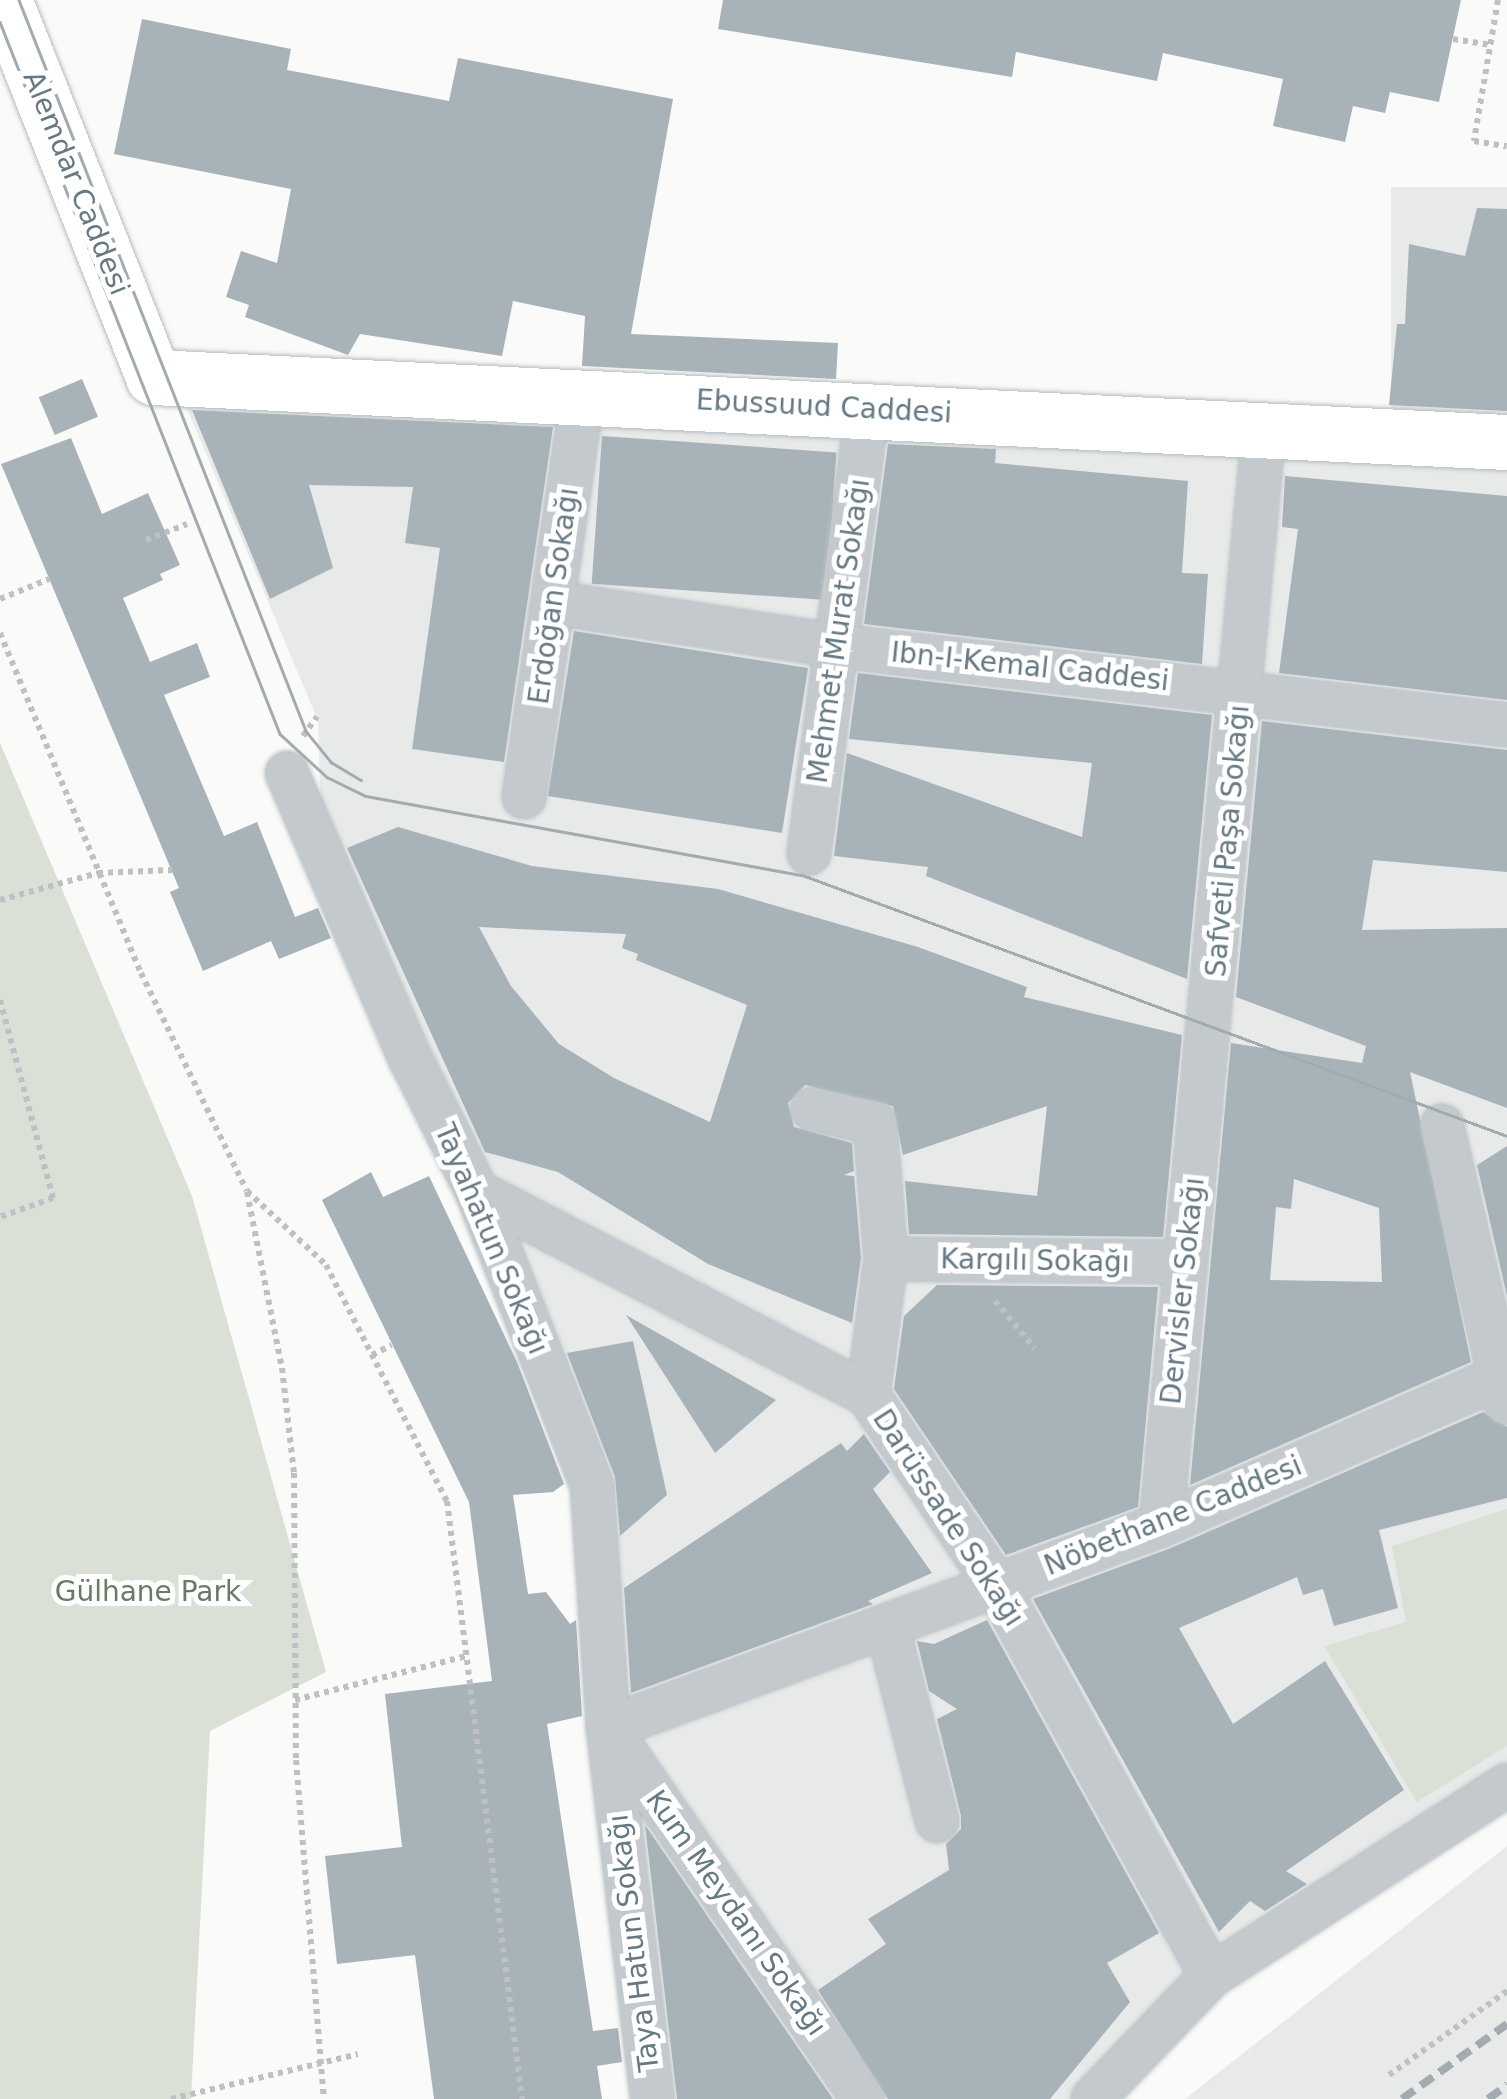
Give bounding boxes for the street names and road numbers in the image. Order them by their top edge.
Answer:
street label: Alemdar Caddesi [16,66,136,300]
street label: Ebussuud Caddesi [695,384,953,430]
street label: Mehmet Murat Sokağı [801,477,877,785]
street label: Erdoğan Sokağı [522,485,586,707]
street label: Ibn-I-Kemal Caddesi [889,636,1171,698]
street label: Safveti Paşa Sokağı [1199,704,1257,978]
street label: Tayahatun Sokağı [427,1119,555,1359]
street label: Dervisler Sokağı [1154,1176,1212,1406]
street label: Kargılı Sokağı [940,1243,1130,1279]
street label: Darüssade Sokağı [865,1403,1031,1633]
street label: Nöbethane Caddesi [1039,1449,1307,1583]
street label: Kum Meydanı Sokağı [639,1784,833,2042]
street label: Taya Hatun Sokağı [602,1812,666,2074]

